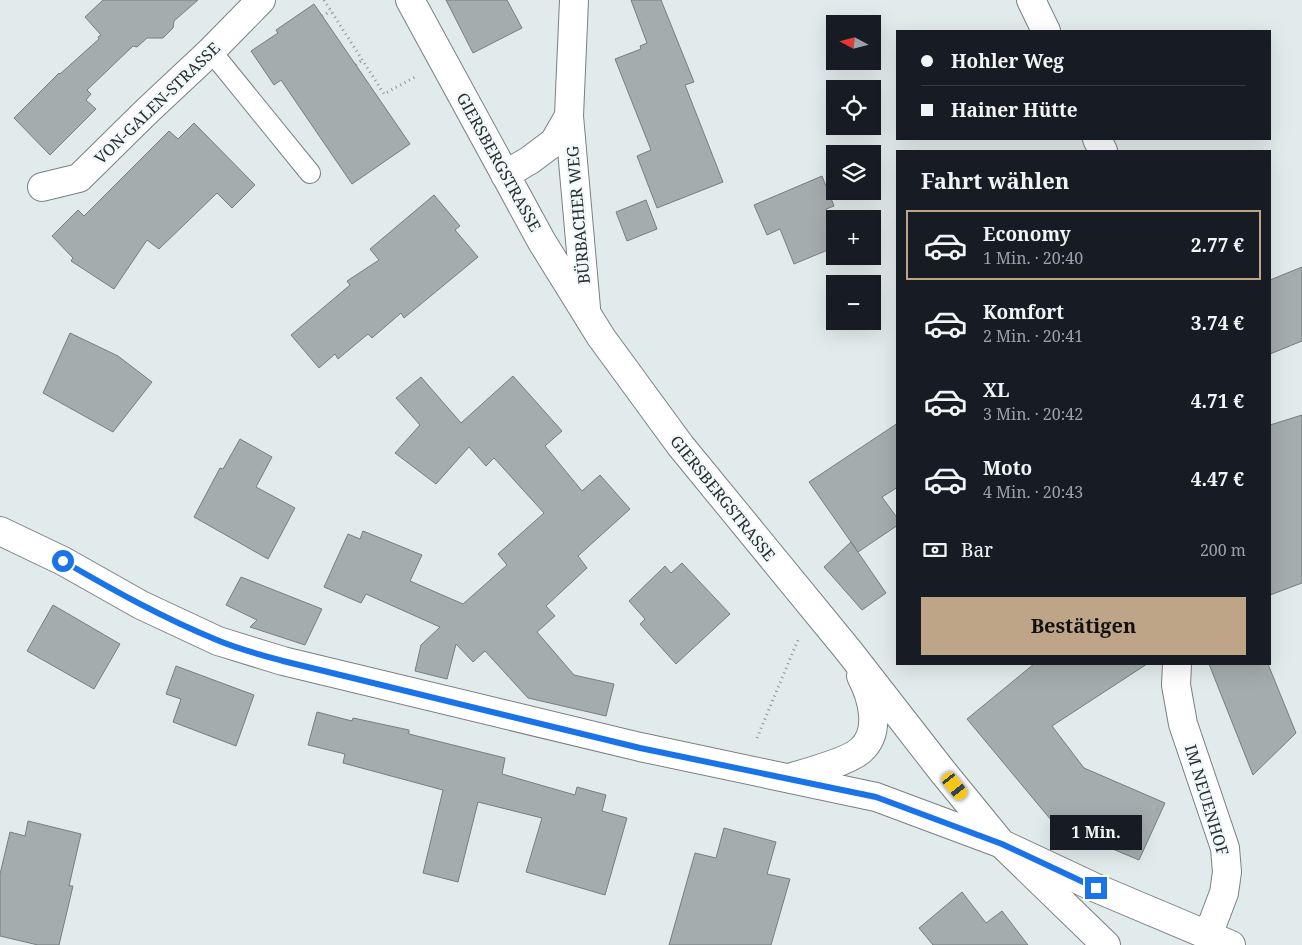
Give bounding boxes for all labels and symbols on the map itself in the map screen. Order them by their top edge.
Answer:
north arrow [826,15,881,70]
street label: VON-GALEN-STRASSE [89,37,225,169]
street label: GIERSBERGSTRASSE [452,89,546,236]
street label: BÜRBACHER WEG [561,144,595,285]
street label: GIERSBERGSTRASSE [665,431,781,566]
route start [52,550,74,572]
street label: IM NEUENHOF [1180,742,1234,858]
car [939,770,970,802]
callout: 1 Min. [1050,816,1142,850]
route end [1085,877,1107,899]

